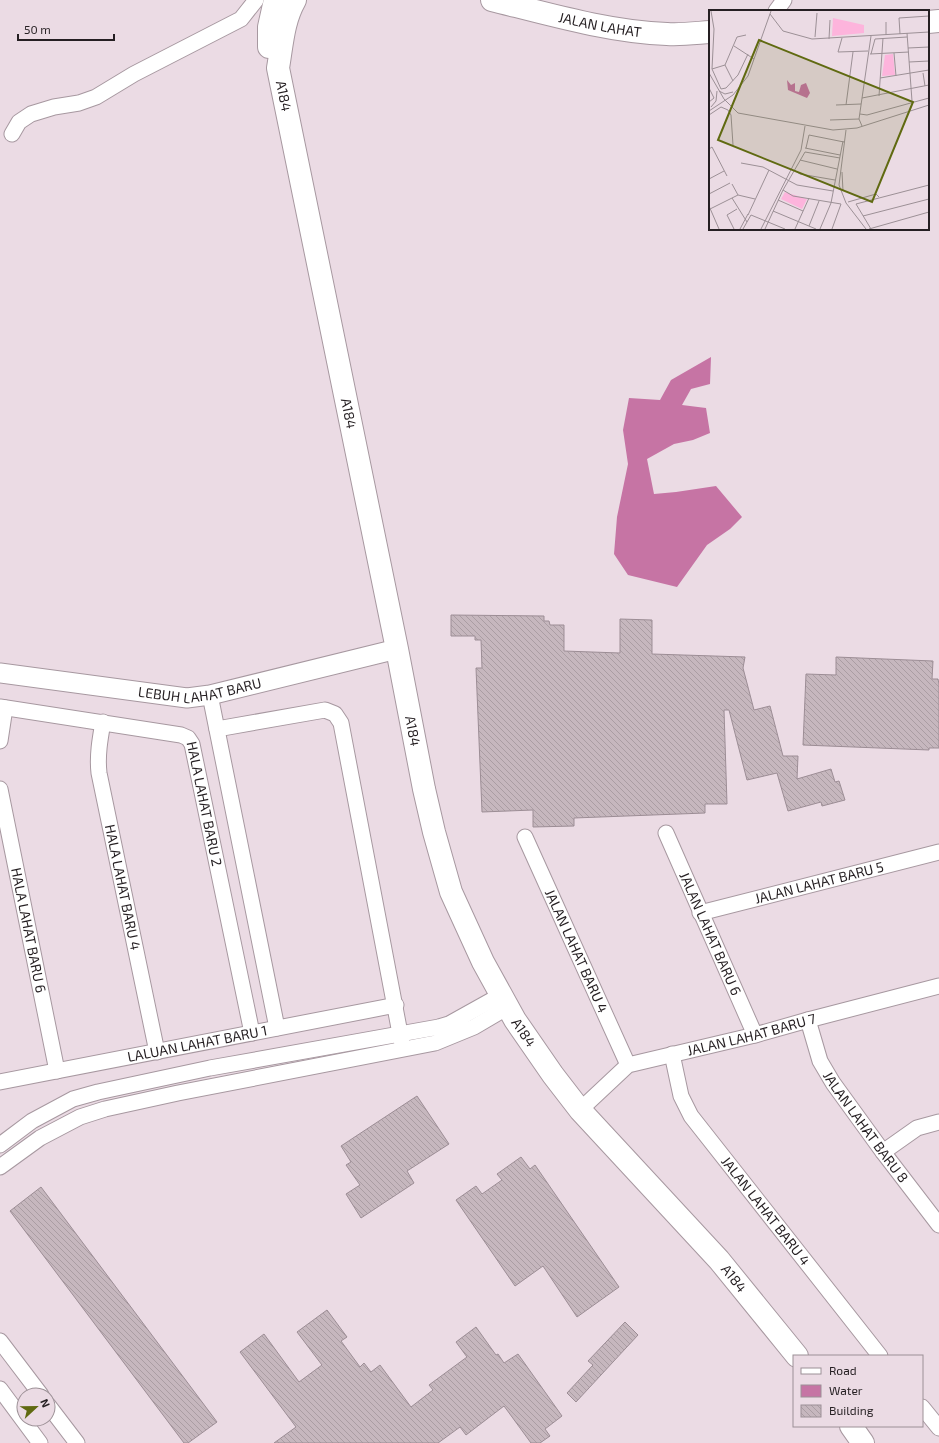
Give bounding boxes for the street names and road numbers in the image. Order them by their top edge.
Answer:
street label: JALAN LAHAT [557,8,642,40]
street label: A184 [273,79,296,113]
street label: A184 [338,396,361,430]
street label: LEBUH LAHAT BARU [137,674,263,706]
street label: A184 [402,714,425,748]
street label: HALA LAHAT BARU 2 [184,740,226,868]
street label: HALA LAHAT BARU 4 [102,823,145,952]
street label: JALAN LAHAT BARU 5 [753,857,885,907]
street label: HALA LAHAT BARU 6 [8,866,50,994]
street label: JALAN LAHAT BARU 6 [676,869,745,998]
street label: JALAN LAHAT BARU 4 [542,886,612,1015]
street label: JALAN LAHAT BARU 7 [685,1009,817,1059]
street label: A184 [508,1015,540,1050]
street label: LALUAN LAHAT BARU 1 [126,1021,269,1065]
street label: JALAN LAHAT BARU 8 [820,1068,912,1186]
street label: JALAN LAHAT BARU 4 [718,1153,814,1268]
street label: A184 [718,1261,751,1295]

